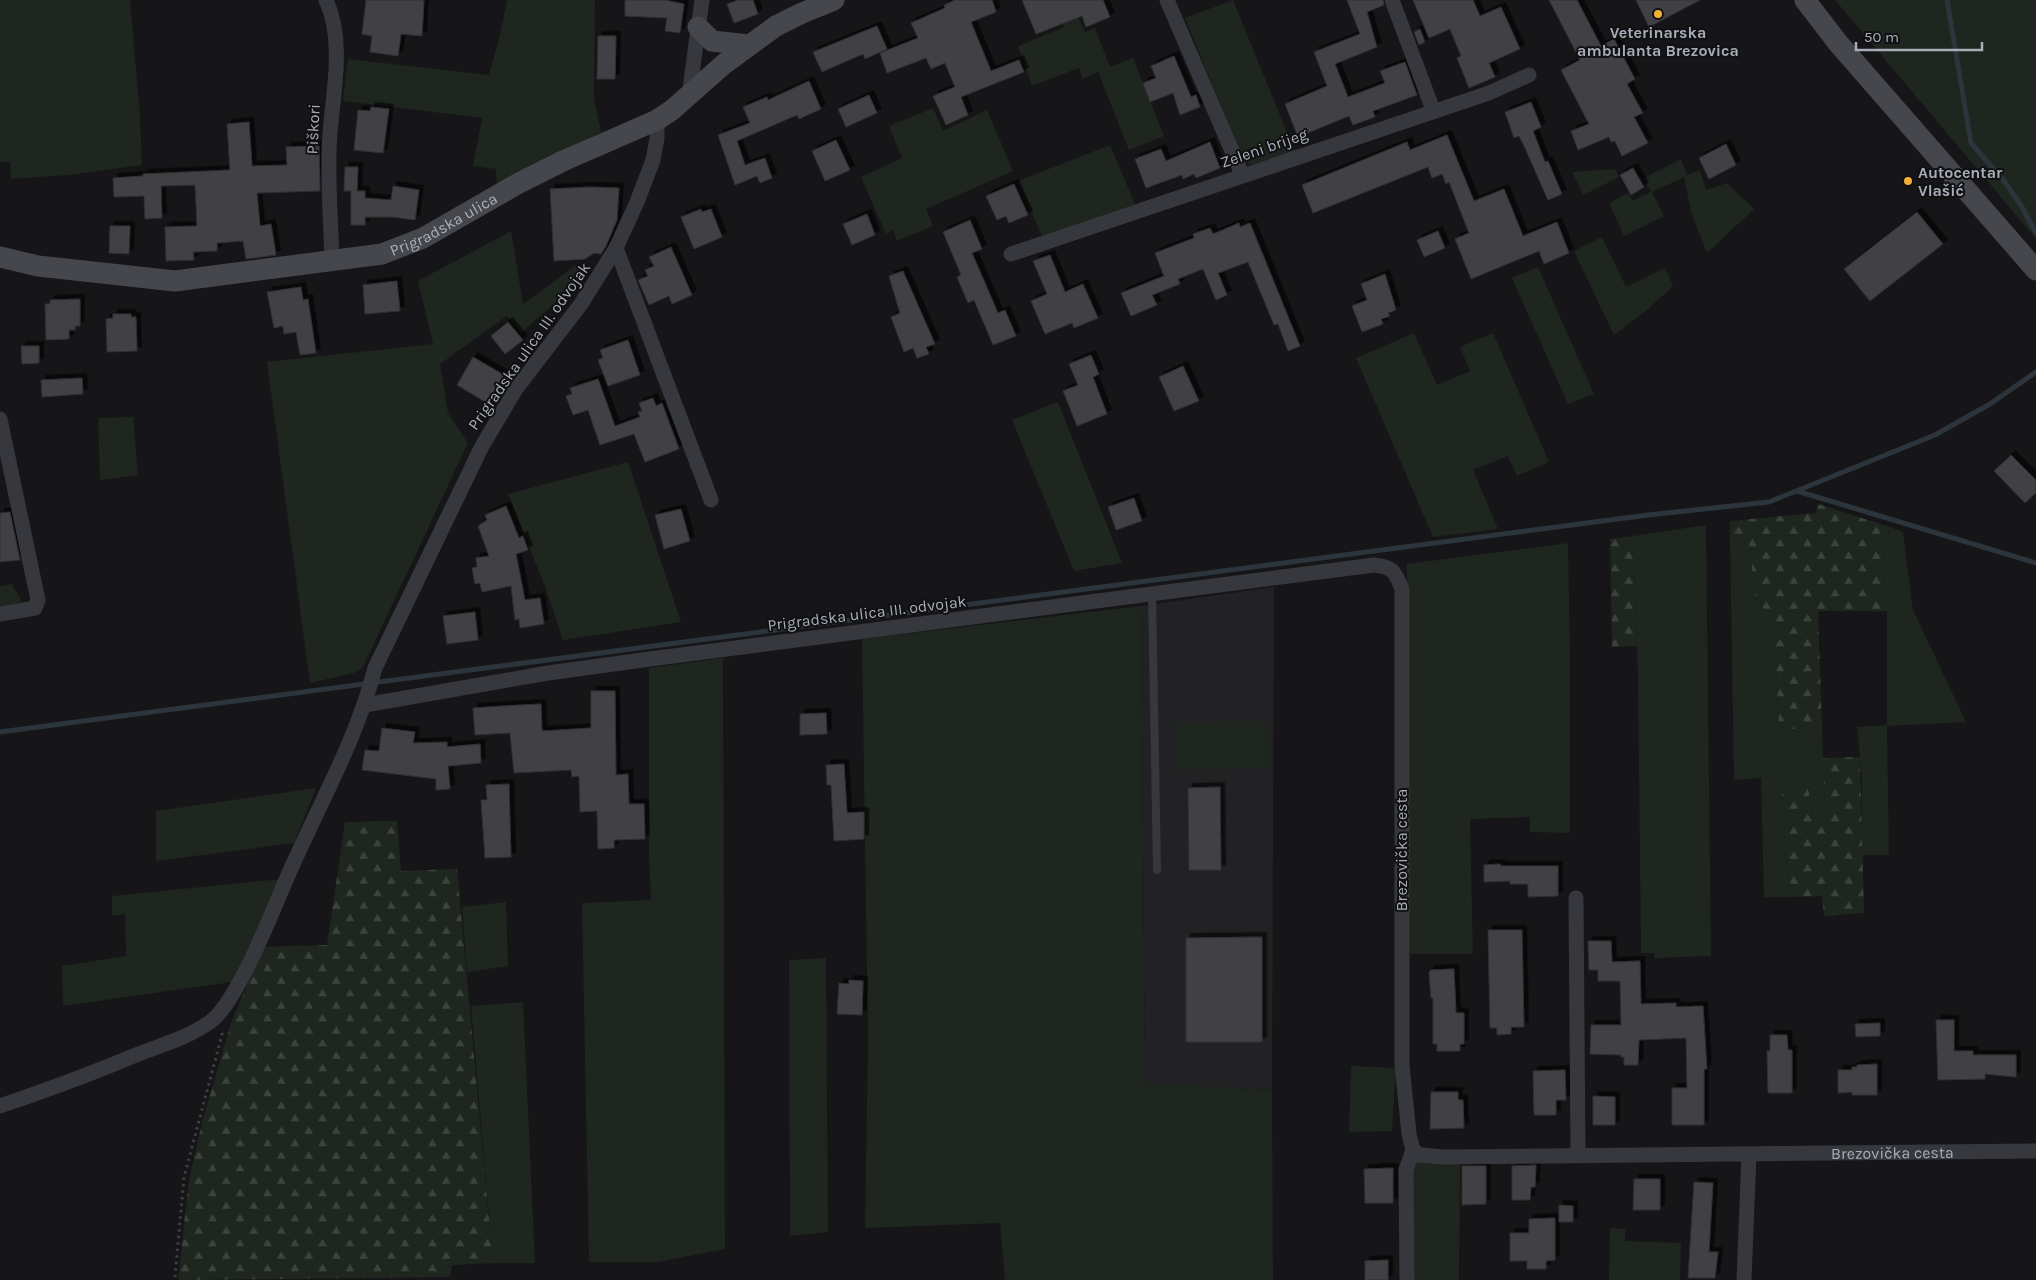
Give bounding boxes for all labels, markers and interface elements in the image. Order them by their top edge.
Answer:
marker: Veterinarska ambulanta Brezovica [1652,8,1664,20]
scale bar [1856,20,1982,52]
place label: Veterinarska ambulanta Brezovica [1577,23,1739,60]
text: 50 m [1864,28,1899,46]
street label: Piškori [302,103,324,155]
street label: Zeleni brijeg [1218,124,1310,172]
place label: Autocentar Vlašić [1918,163,2003,200]
marker: Autocentar Vlašić [1902,175,1914,187]
street label: Prigradska ulica [387,188,500,260]
street label: Prigradska ulica III. odvojak [464,259,594,433]
street label: Prigradska ulica III. odvojak [766,591,968,635]
street label: Brezovička cesta [1392,789,1411,911]
street label: Brezovička cesta [1831,1142,1954,1163]

